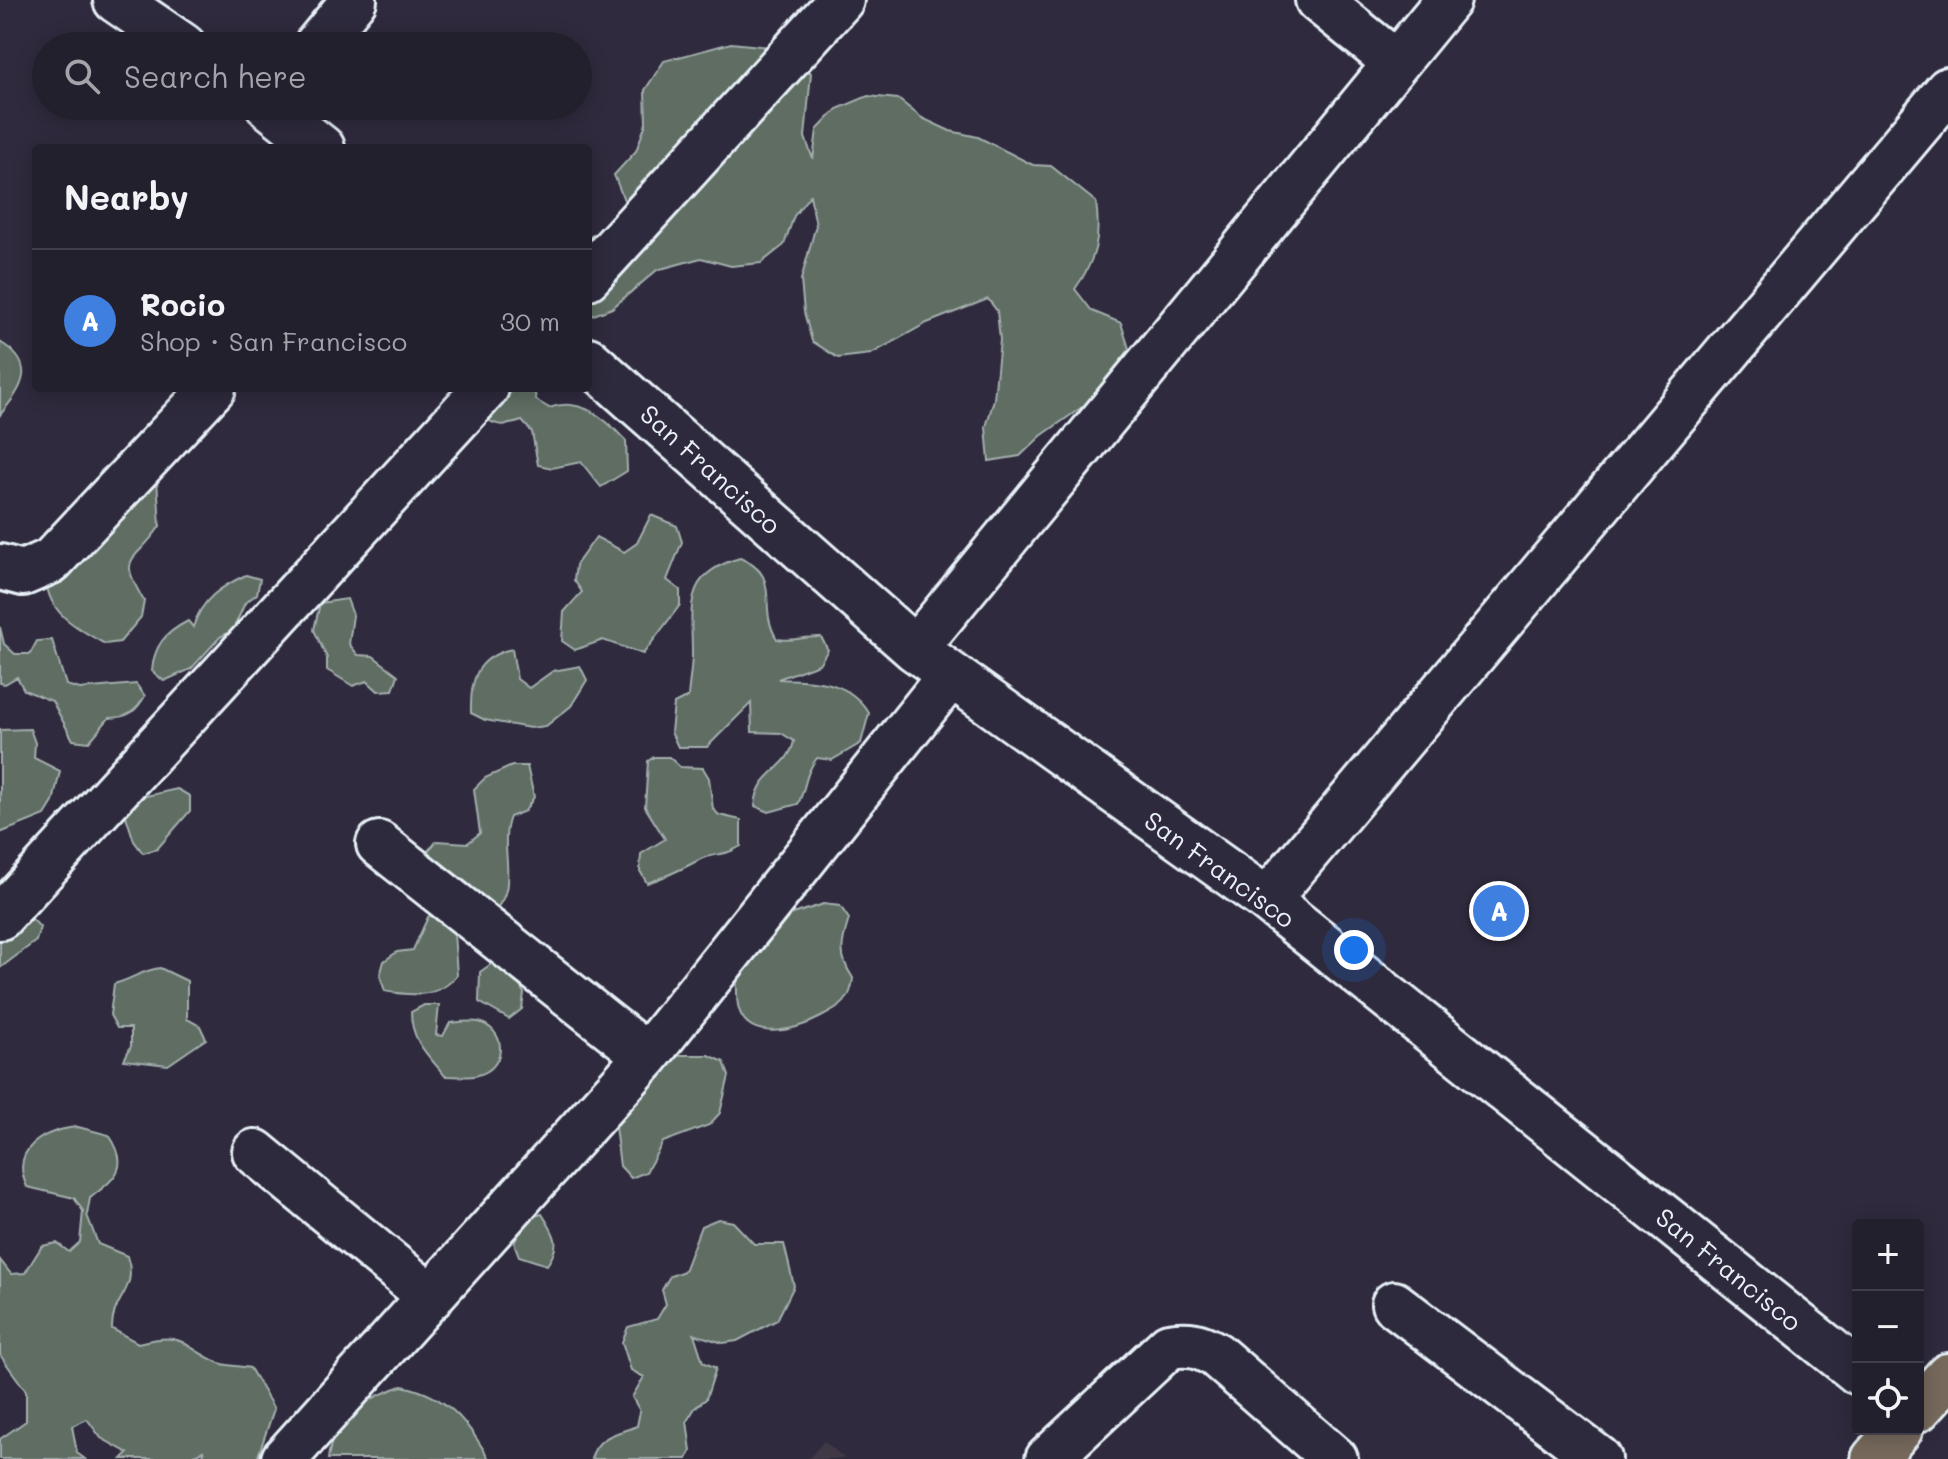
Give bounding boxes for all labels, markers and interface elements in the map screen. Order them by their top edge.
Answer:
search box [32,32,592,120]
icon: search [60,54,104,98]
text: Search here [124,56,307,96]
text: Nearby [64,174,189,219]
text: Rocio [140,284,225,324]
text: A [81,304,99,338]
text: 30 m [500,304,560,338]
text: Shop · San Francisco [140,324,407,358]
street label: San Francisco [633,397,789,541]
street label: San Francisco [1138,803,1302,935]
pin: A [1473,881,1525,941]
your location [1334,930,1374,970]
street label: San Francisco [1649,1200,1809,1338]
map controls [1852,1219,1924,1435]
button: + [1852,1219,1924,1291]
button: − [1852,1291,1924,1363]
button: locate [1852,1363,1924,1435]

